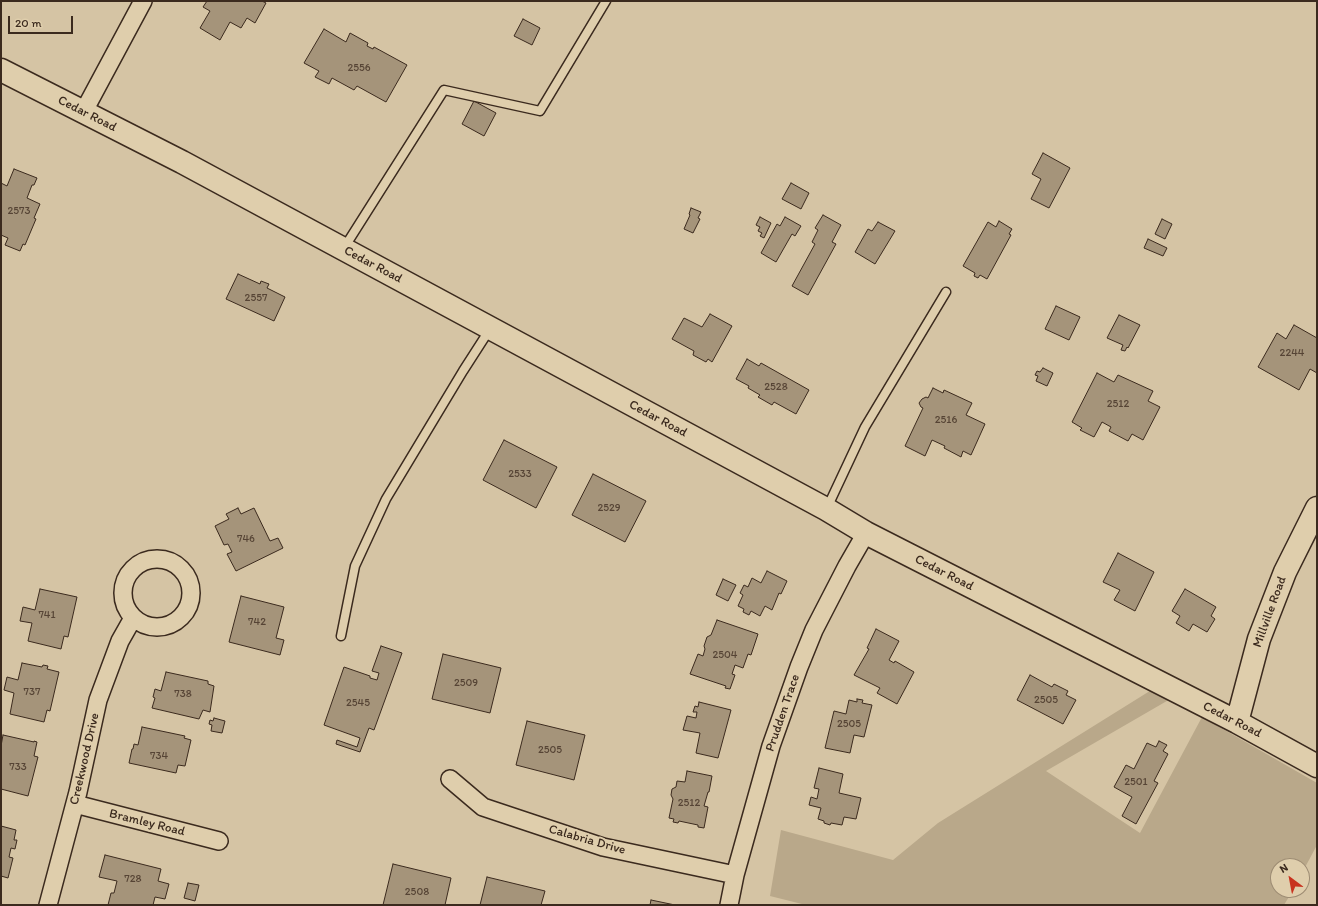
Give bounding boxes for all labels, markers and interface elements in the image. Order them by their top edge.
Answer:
scale bar [10,8,75,34]
text: 20 m [15,16,42,30]
house number: 2556 [347,61,371,75]
street label: Cedar Road [55,93,119,135]
house number: 2573 [7,204,31,218]
street label: Cedar Road [341,243,405,287]
house number: 2557 [245,291,267,305]
house number: 2244 [1280,346,1304,360]
house number: 2528 [764,380,788,394]
street label: Cedar Road [626,397,690,441]
house number: 2512 [1107,397,1129,411]
house number: 2516 [935,413,957,427]
house number: 2533 [508,467,532,481]
house number: 2529 [597,501,621,515]
house number: 746 [237,532,255,546]
street label: Cedar Road [912,552,976,594]
street label: Millville Road [1250,574,1290,650]
house number: 741 [38,608,56,622]
house number: 742 [248,615,266,629]
house number: 2504 [713,648,737,662]
street label: Prudden Trace [763,672,803,754]
house number: 2509 [454,676,478,690]
house number: 737 [24,685,40,699]
house number: 738 [174,687,192,701]
house number: 2505 [1034,693,1058,707]
house number: 2545 [346,696,370,710]
street label: Cedar Road [1200,699,1264,741]
street label: Creekwood Drive [67,711,103,807]
house number: 2505 [837,717,861,731]
house number: 2505 [538,743,562,757]
house number: 734 [150,749,168,763]
house number: 733 [9,760,27,774]
house number: 2501 [1124,775,1148,789]
house number: 2512 [678,796,700,810]
street label: Bramley Road [107,806,187,840]
street label: Calabria Drive [547,822,627,858]
north arrow [1270,858,1310,898]
text: N [1277,861,1291,876]
house number: 728 [124,872,142,886]
house number: 2508 [405,885,429,899]

